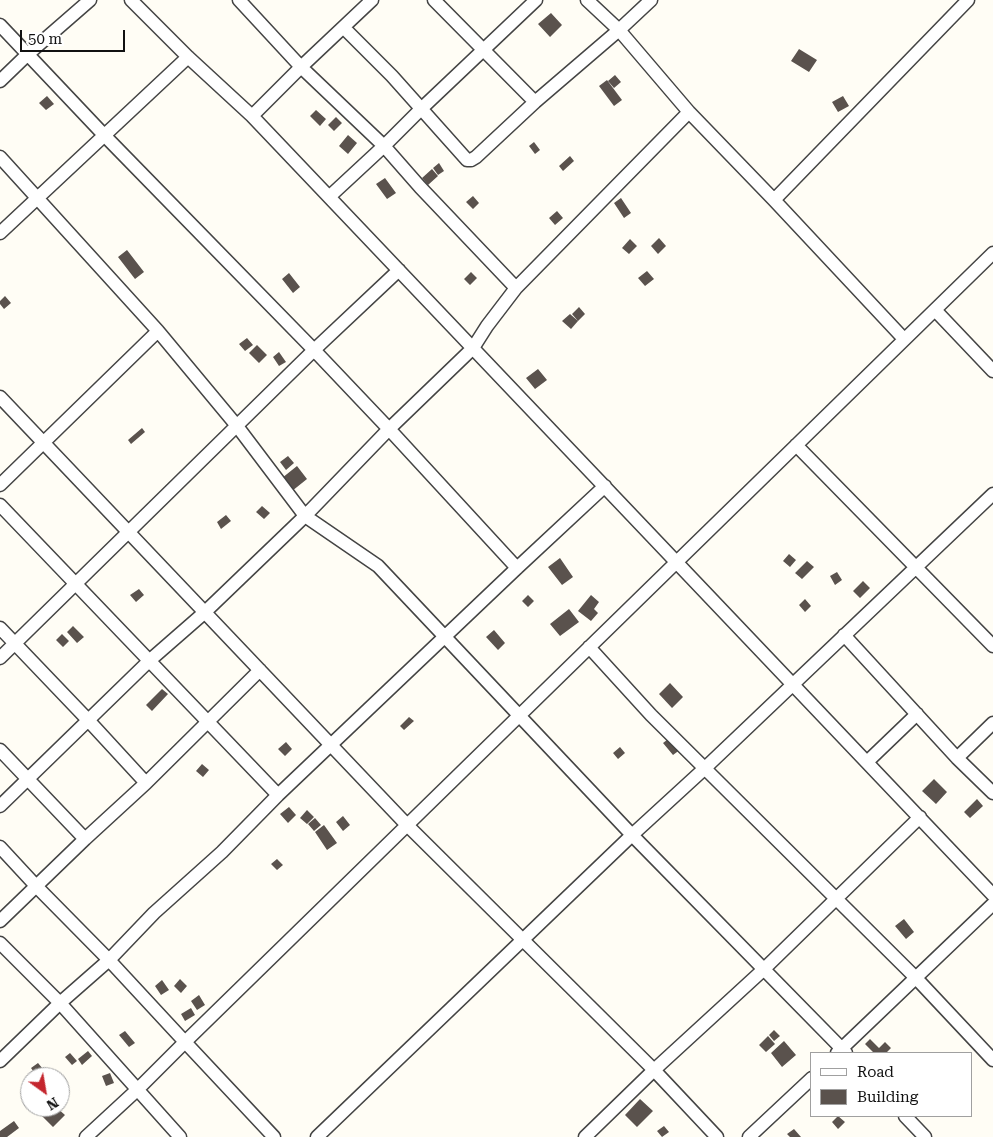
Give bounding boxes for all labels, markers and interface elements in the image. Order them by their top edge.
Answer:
scale bar [22,20,128,52]
text: 50 m [28,30,62,48]
legend [810,1052,973,1117]
text: Road [857,1063,894,1081]
north arrow [20,1067,70,1117]
text: Building [857,1088,918,1106]
text: N [44,1094,61,1114]

